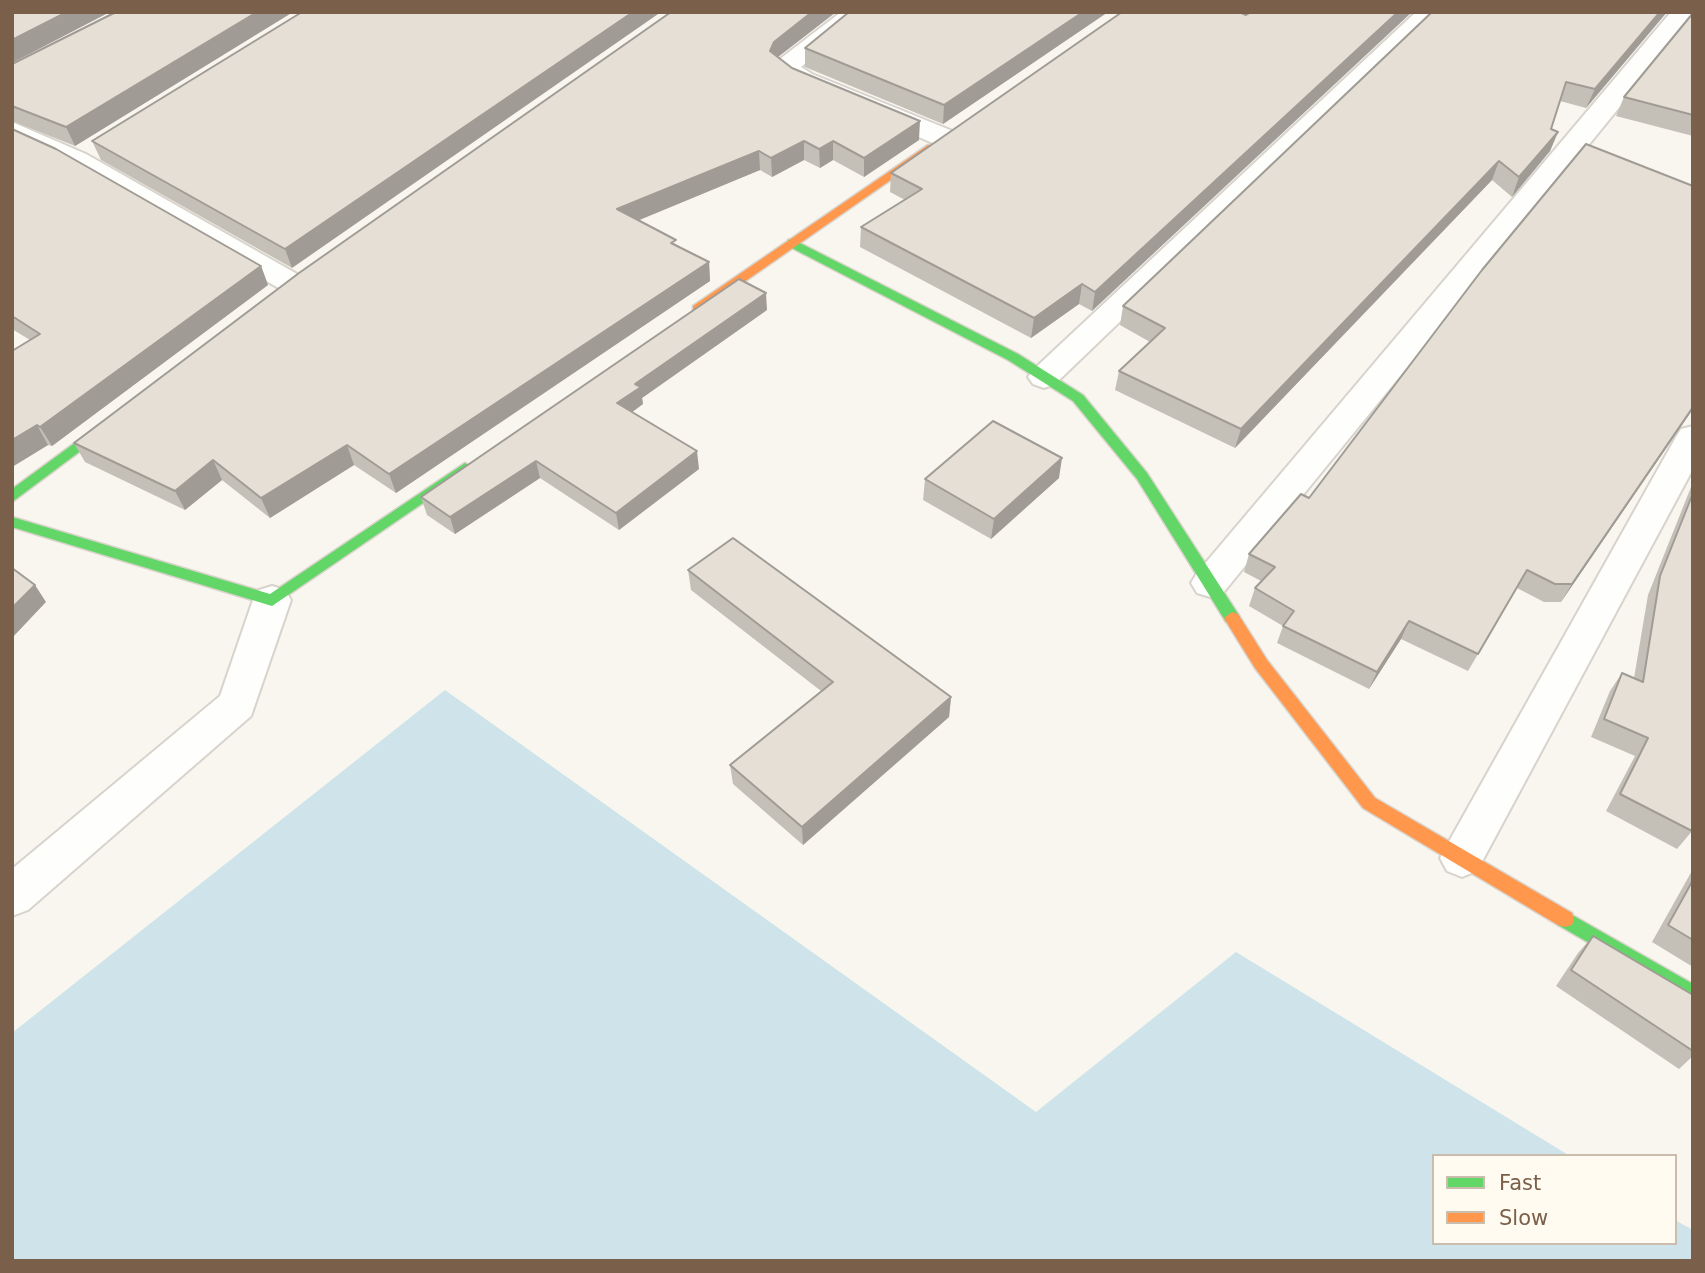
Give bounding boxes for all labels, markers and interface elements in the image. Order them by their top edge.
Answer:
legend [1432,1154,1677,1245]
text: Fast [1499,1171,1541,1195]
text: Slow [1499,1206,1548,1230]

